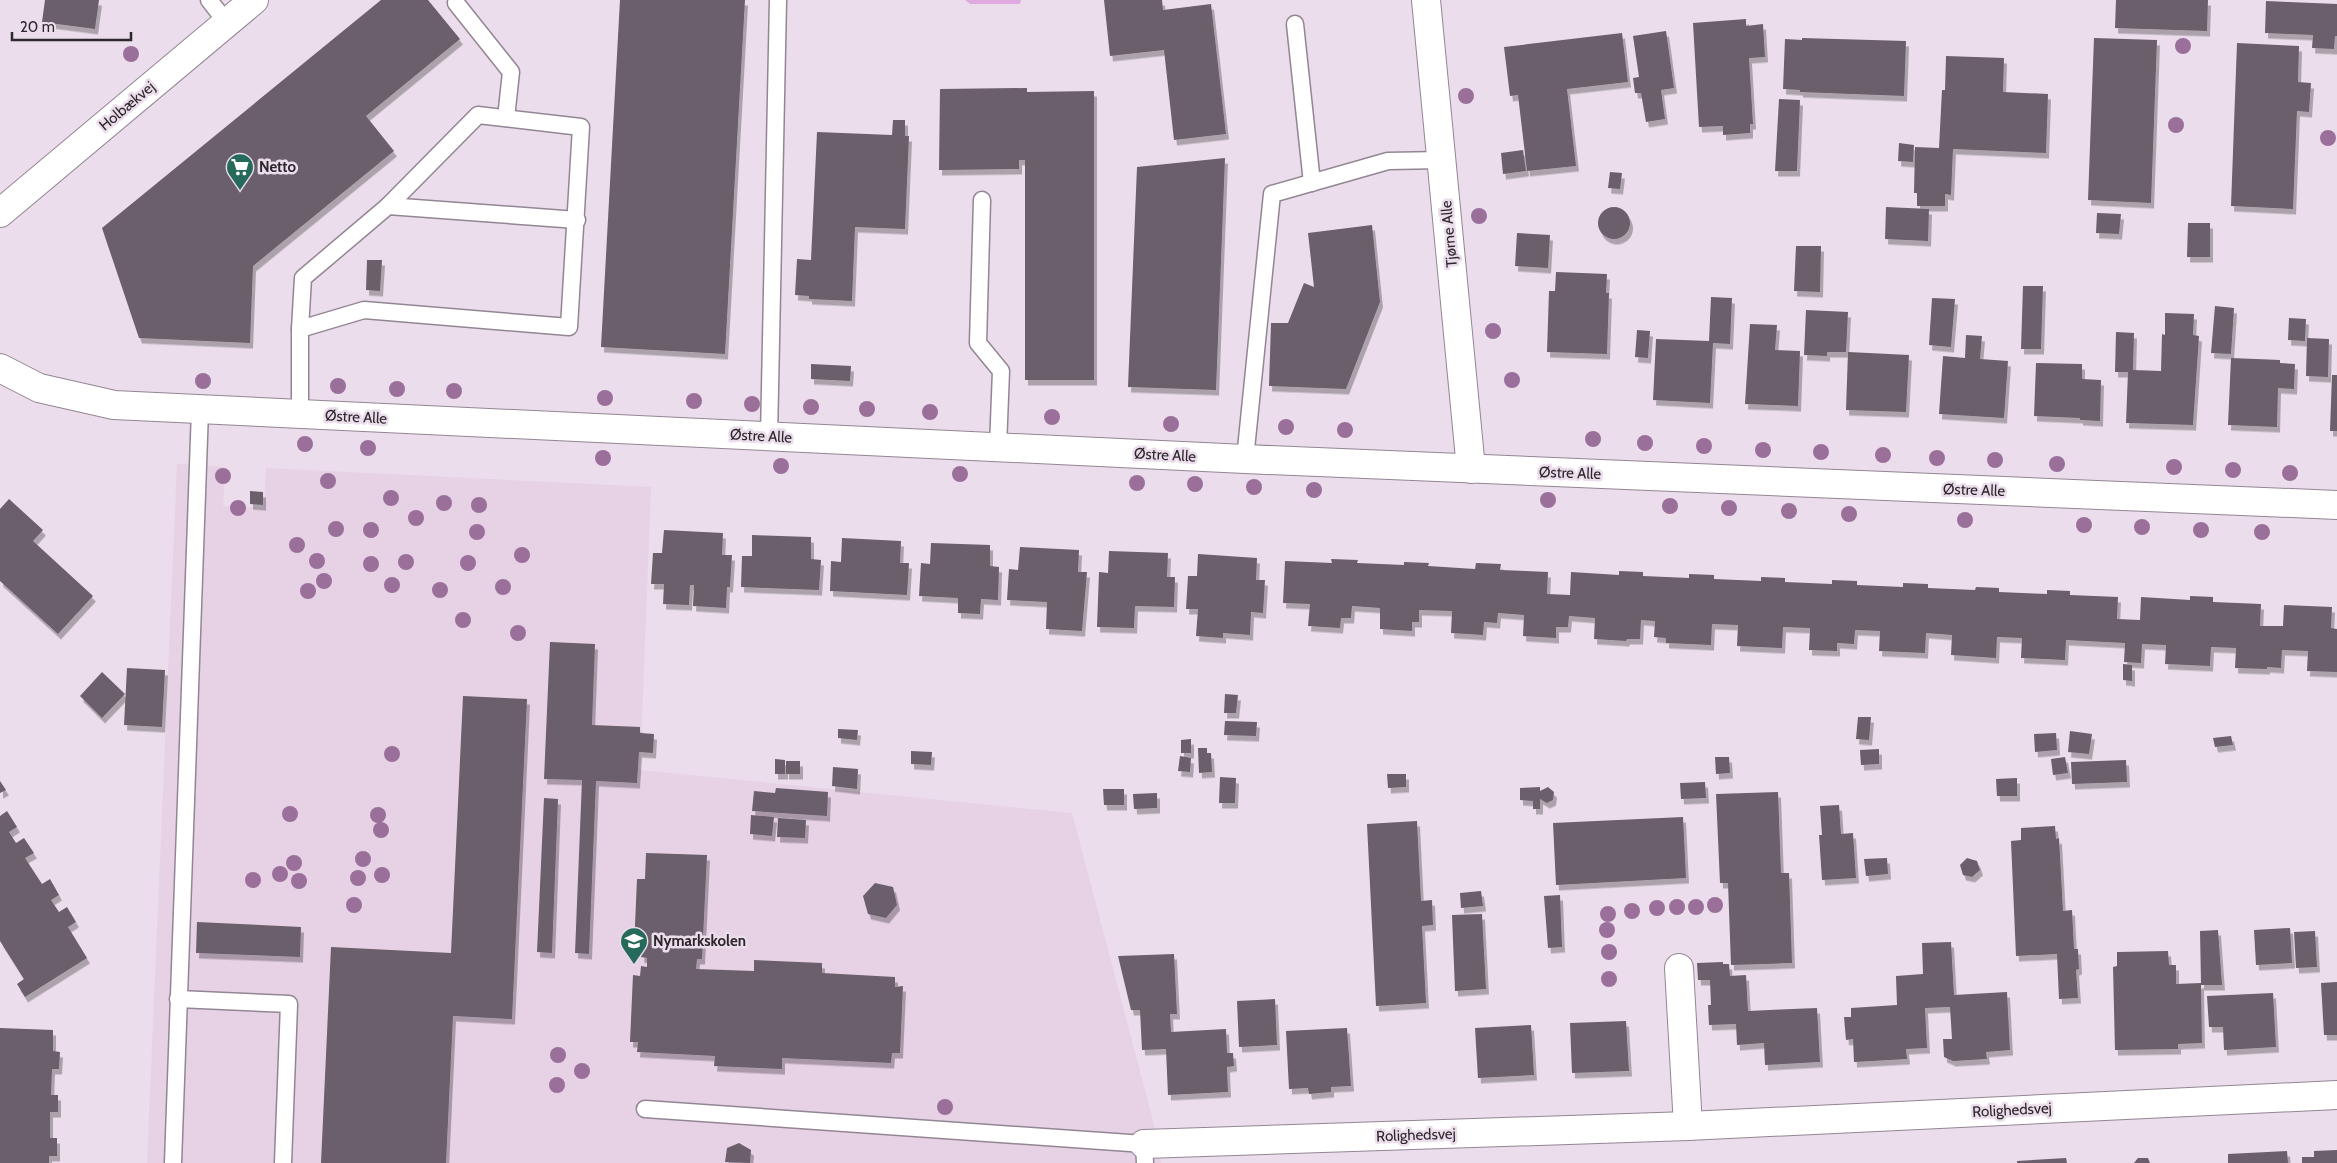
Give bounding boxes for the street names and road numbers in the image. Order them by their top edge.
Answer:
street label: Holbækvej [96,78,158,134]
street label: Tjørne Alle [1437,199,1461,268]
street label: Østre Alle [324,406,388,428]
street label: Østre Alle [729,425,793,447]
street label: Østre Alle [1133,444,1197,466]
street label: Østre Alle [1539,463,1602,483]
street label: Østre Alle [1943,480,2006,500]
street label: Rolighedsvej [1972,1099,2052,1121]
street label: Rolighedsvej [1376,1125,1456,1145]

